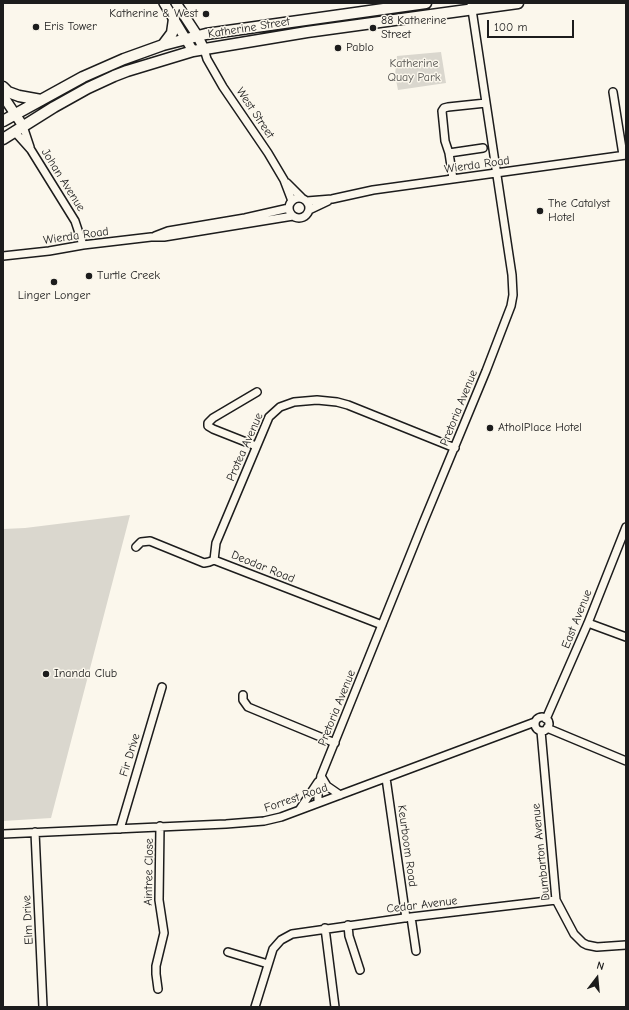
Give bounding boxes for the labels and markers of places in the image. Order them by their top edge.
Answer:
place label: Katherine & West [109,7,198,21]
marker: Katherine & West [201,9,211,19]
place label: 88 Katherine Street [381,14,446,42]
place label: Eris Tower [44,20,97,34]
marker: Eris Tower [31,22,41,32]
marker: 88 Katherine Street [368,23,378,33]
place label: Pablo [346,41,374,55]
marker: Pablo [333,43,343,53]
place label: The Catalyst Hotel [548,197,610,225]
marker: The Catalyst Hotel [535,206,545,216]
place label: Turtle Creek [97,269,160,283]
marker: Turtle Creek [84,271,94,281]
marker: Linger Longer [49,277,59,287]
place label: Linger Longer [18,289,90,303]
place label: AtholPlace Hotel [498,421,582,435]
marker: AtholPlace Hotel [485,423,495,433]
place label: Inanda Club [54,667,117,681]
marker: Inanda Club [41,669,51,679]

